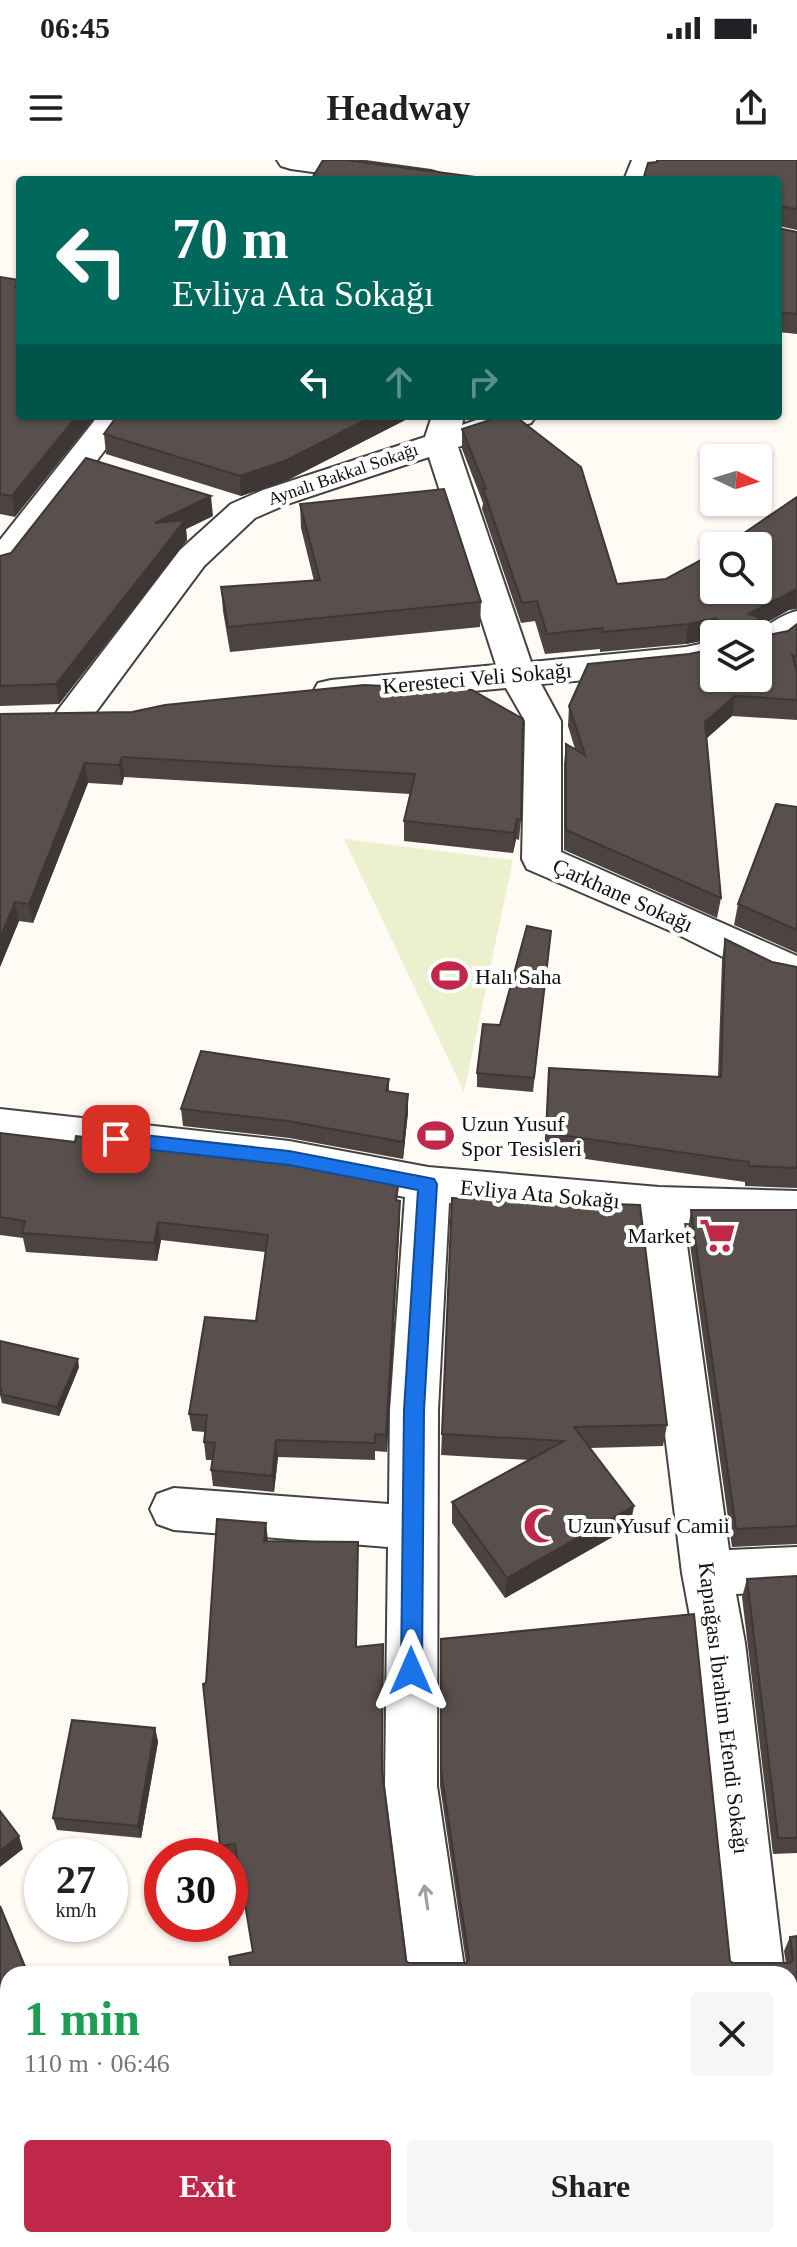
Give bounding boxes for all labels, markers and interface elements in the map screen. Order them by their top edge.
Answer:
text: 06:45 [40,11,110,44]
icon: menu [24,86,68,130]
icon: share [729,86,773,130]
text: Headway [327,88,471,128]
icon: left [40,208,144,312]
text: 70 m [172,208,289,270]
text: Evliya Ata Sokağı [172,274,434,314]
icon: left [293,360,337,404]
icon: ahead [377,360,421,404]
icon: right [461,360,505,404]
street label: Aynalı Bakkal Sokağı [265,439,421,509]
north arrow [700,444,772,516]
map controls [700,444,772,692]
button: search [700,532,772,604]
button: layers [700,620,772,692]
street label: Keresteci Veli Sokağı [381,657,573,699]
street label: Çarkhane Sokağı [549,853,697,937]
sports icon: Halı Saha [430,957,468,995]
place label: Halı Saha [475,964,561,989]
pin [82,1105,150,1173]
place label: Uzun Yusuf Spor Tesisleri [461,1111,582,1161]
icon: arrive [94,1117,138,1161]
sports icon: Uzun Yusuf Spor Tesisleri [416,1117,454,1155]
street label: Evliya Ata Sokağı [459,1175,621,1213]
supermarket icon: Market [698,1216,736,1254]
place label: Market [627,1223,691,1248]
mosque icon: Uzun Yusuf Camii [522,1506,560,1544]
place label: Uzun Yusuf Camii [567,1513,730,1538]
street label: Kapıağası İbrahim Efendi Sokağı [694,1561,754,1855]
position arrow [369,1629,453,1713]
speed limit sign: 30 [144,1838,248,1942]
text: 27 [56,1857,96,1902]
one-way arrow [418,1885,433,1910]
text: km/h [55,1899,97,1921]
text: 1 min [24,1992,140,2045]
button: close [690,1992,774,2076]
text: 110 m · 06:46 [24,2049,170,2078]
button: Exit [24,2140,391,2232]
button: Share [407,2140,774,2232]

